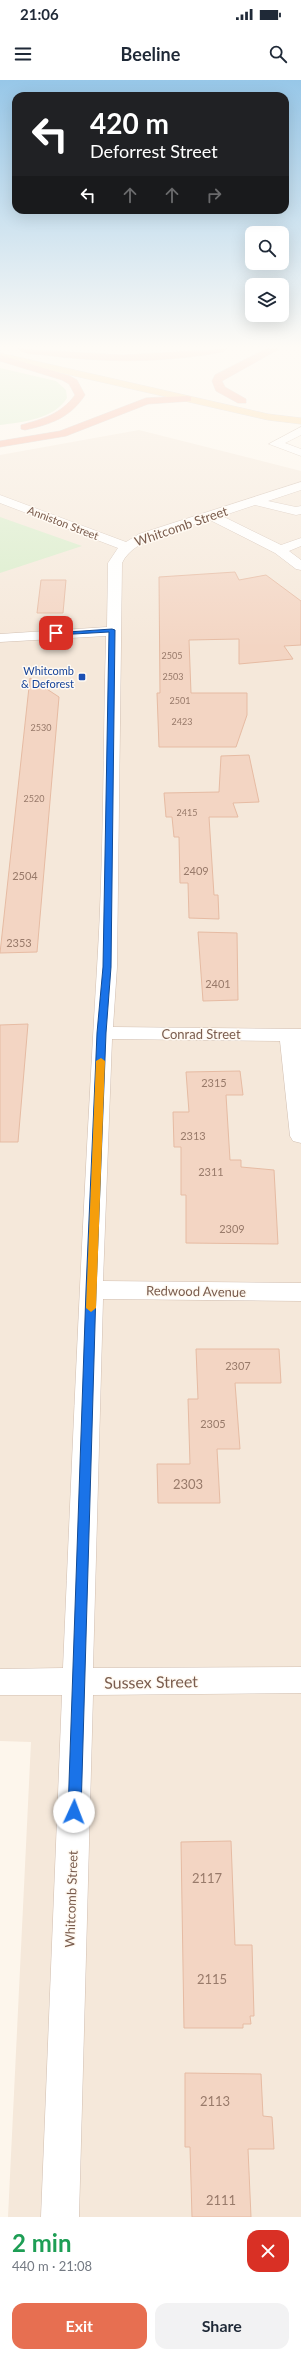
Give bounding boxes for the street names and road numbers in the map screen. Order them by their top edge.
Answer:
street label: Whitcomb Street [132,502,230,549]
street label: Anniston Street [26,503,101,542]
street label: Conrad Street [161,1026,241,1042]
street label: Redwood Avenue [146,1282,246,1300]
street label: Sussex Street [104,1671,198,1692]
street label: Whitcomb Street [61,1850,81,1948]

